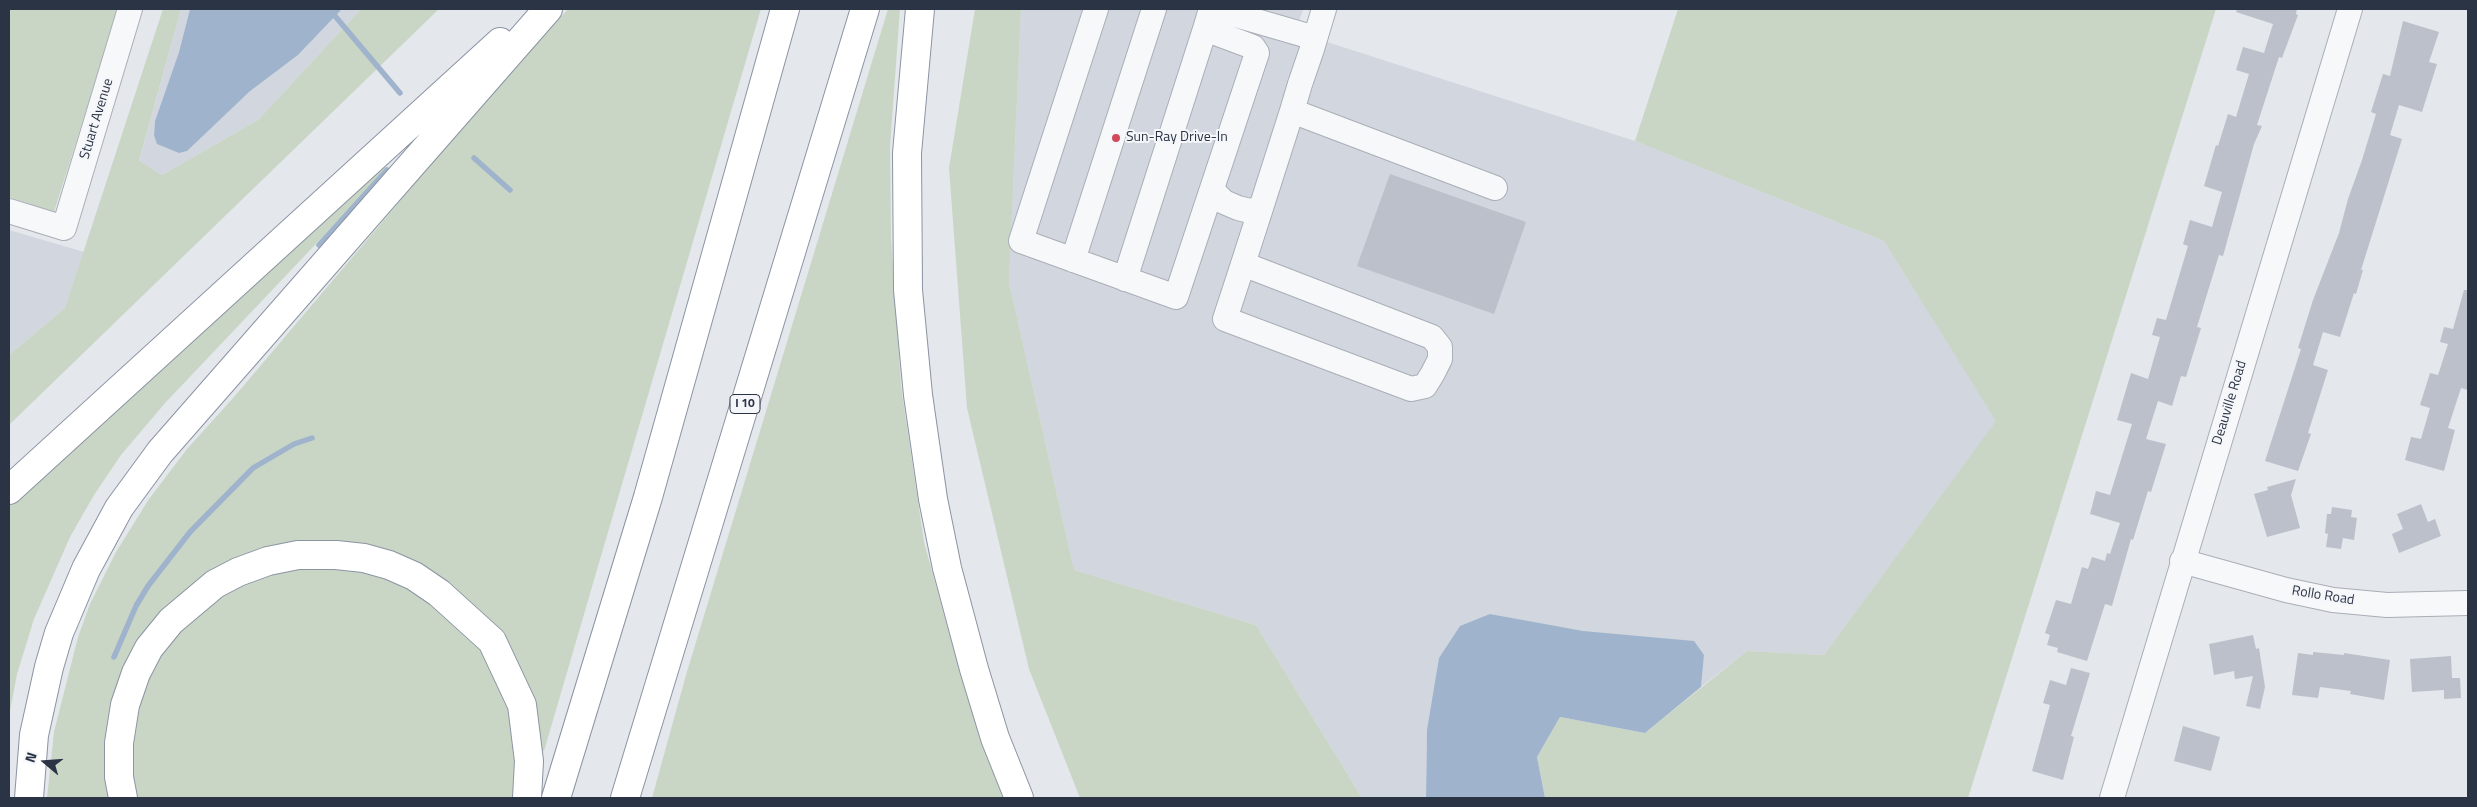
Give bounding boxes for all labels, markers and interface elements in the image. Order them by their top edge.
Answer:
street label: Stuart Avenue [77,77,117,161]
place label: Sun-Ray Drive-In [1126,130,1228,146]
marker: Sun-Ray Drive-In [1110,132,1122,144]
street label: Deauville Road [2209,359,2251,447]
road number: I 10 [730,394,760,414]
street label: Rollo Road [2291,583,2355,609]
north arrow [20,737,70,787]
text: N [19,749,42,765]

